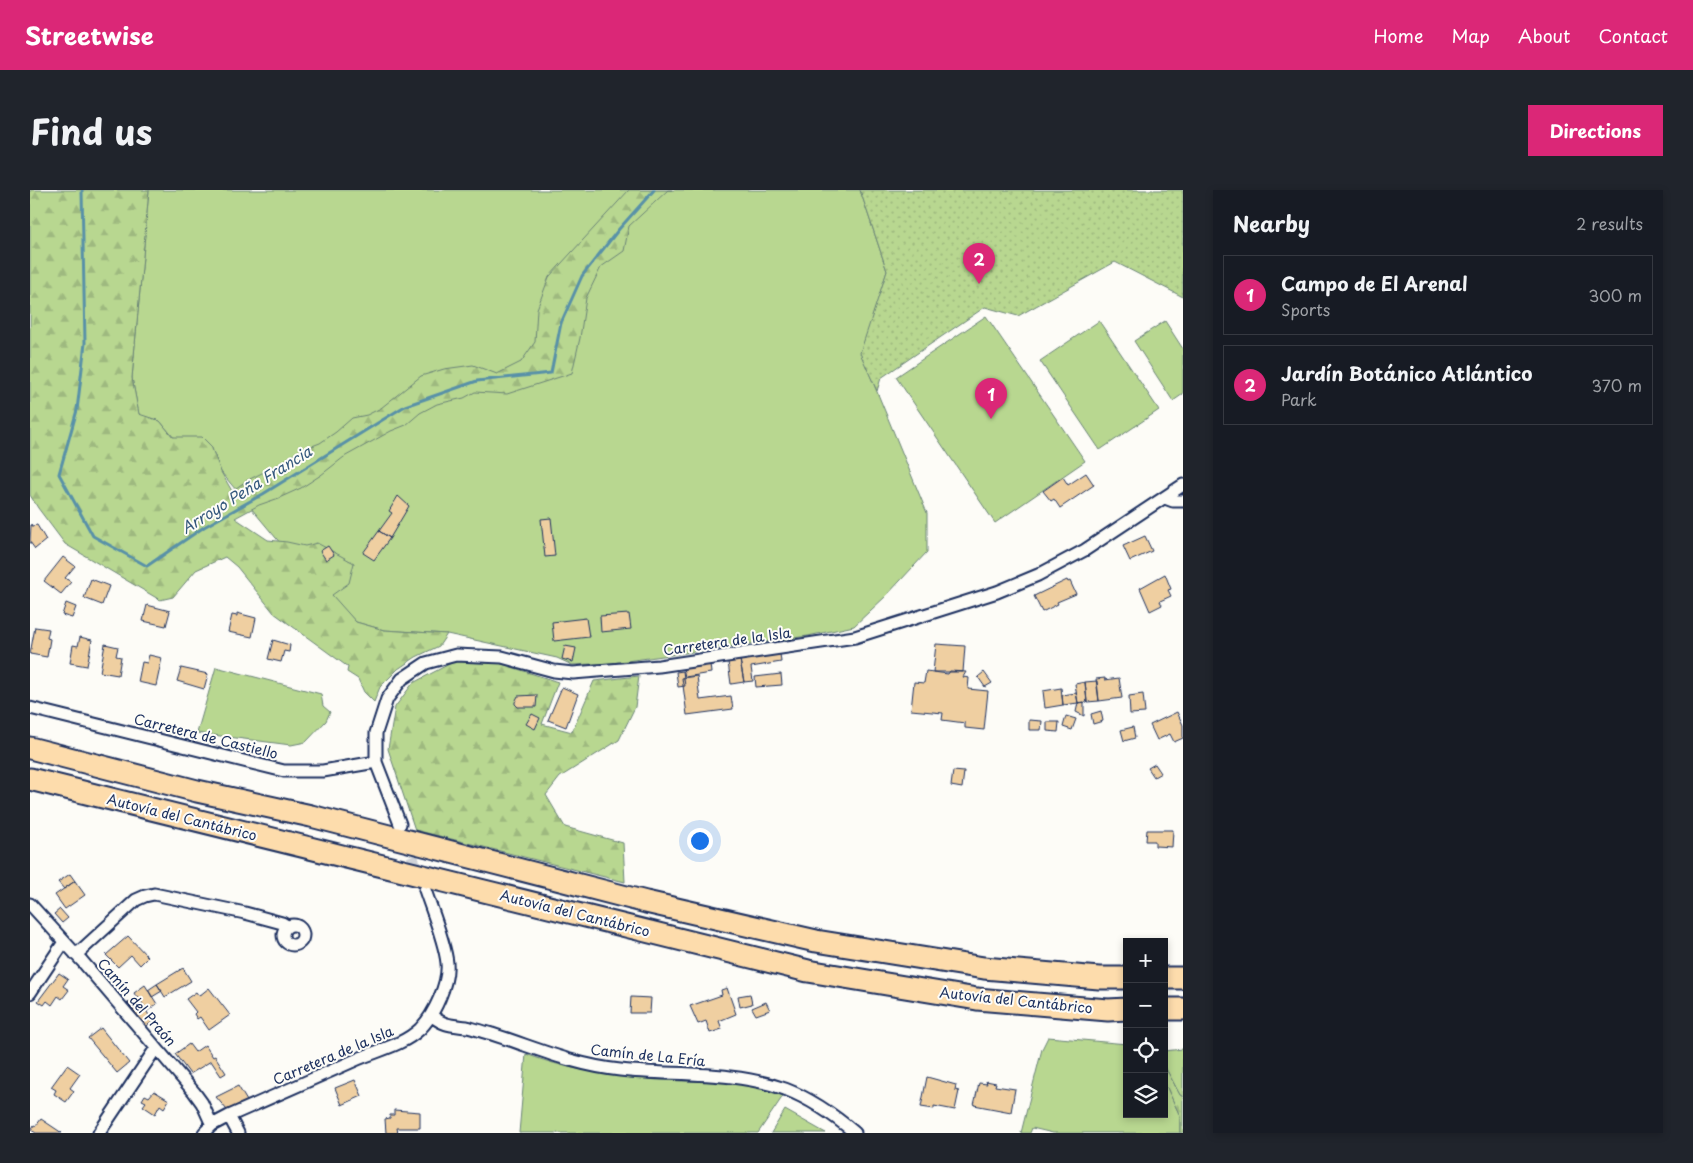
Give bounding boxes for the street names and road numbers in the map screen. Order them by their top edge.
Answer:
street label: Carretera de la Isla [662,622,793,660]
street label: Carretera de Castiello [132,708,280,764]
street label: Autovía del Cantábrico [105,788,259,846]
street label: Autovía del Cantábrico [498,884,652,942]
street label: Camín del Praón [93,953,181,1051]
street label: Autovía del Cantábrico [938,982,1094,1019]
street label: Carretera de la Isla [270,1020,397,1090]
street label: Camín de La Ería [589,1039,707,1071]

